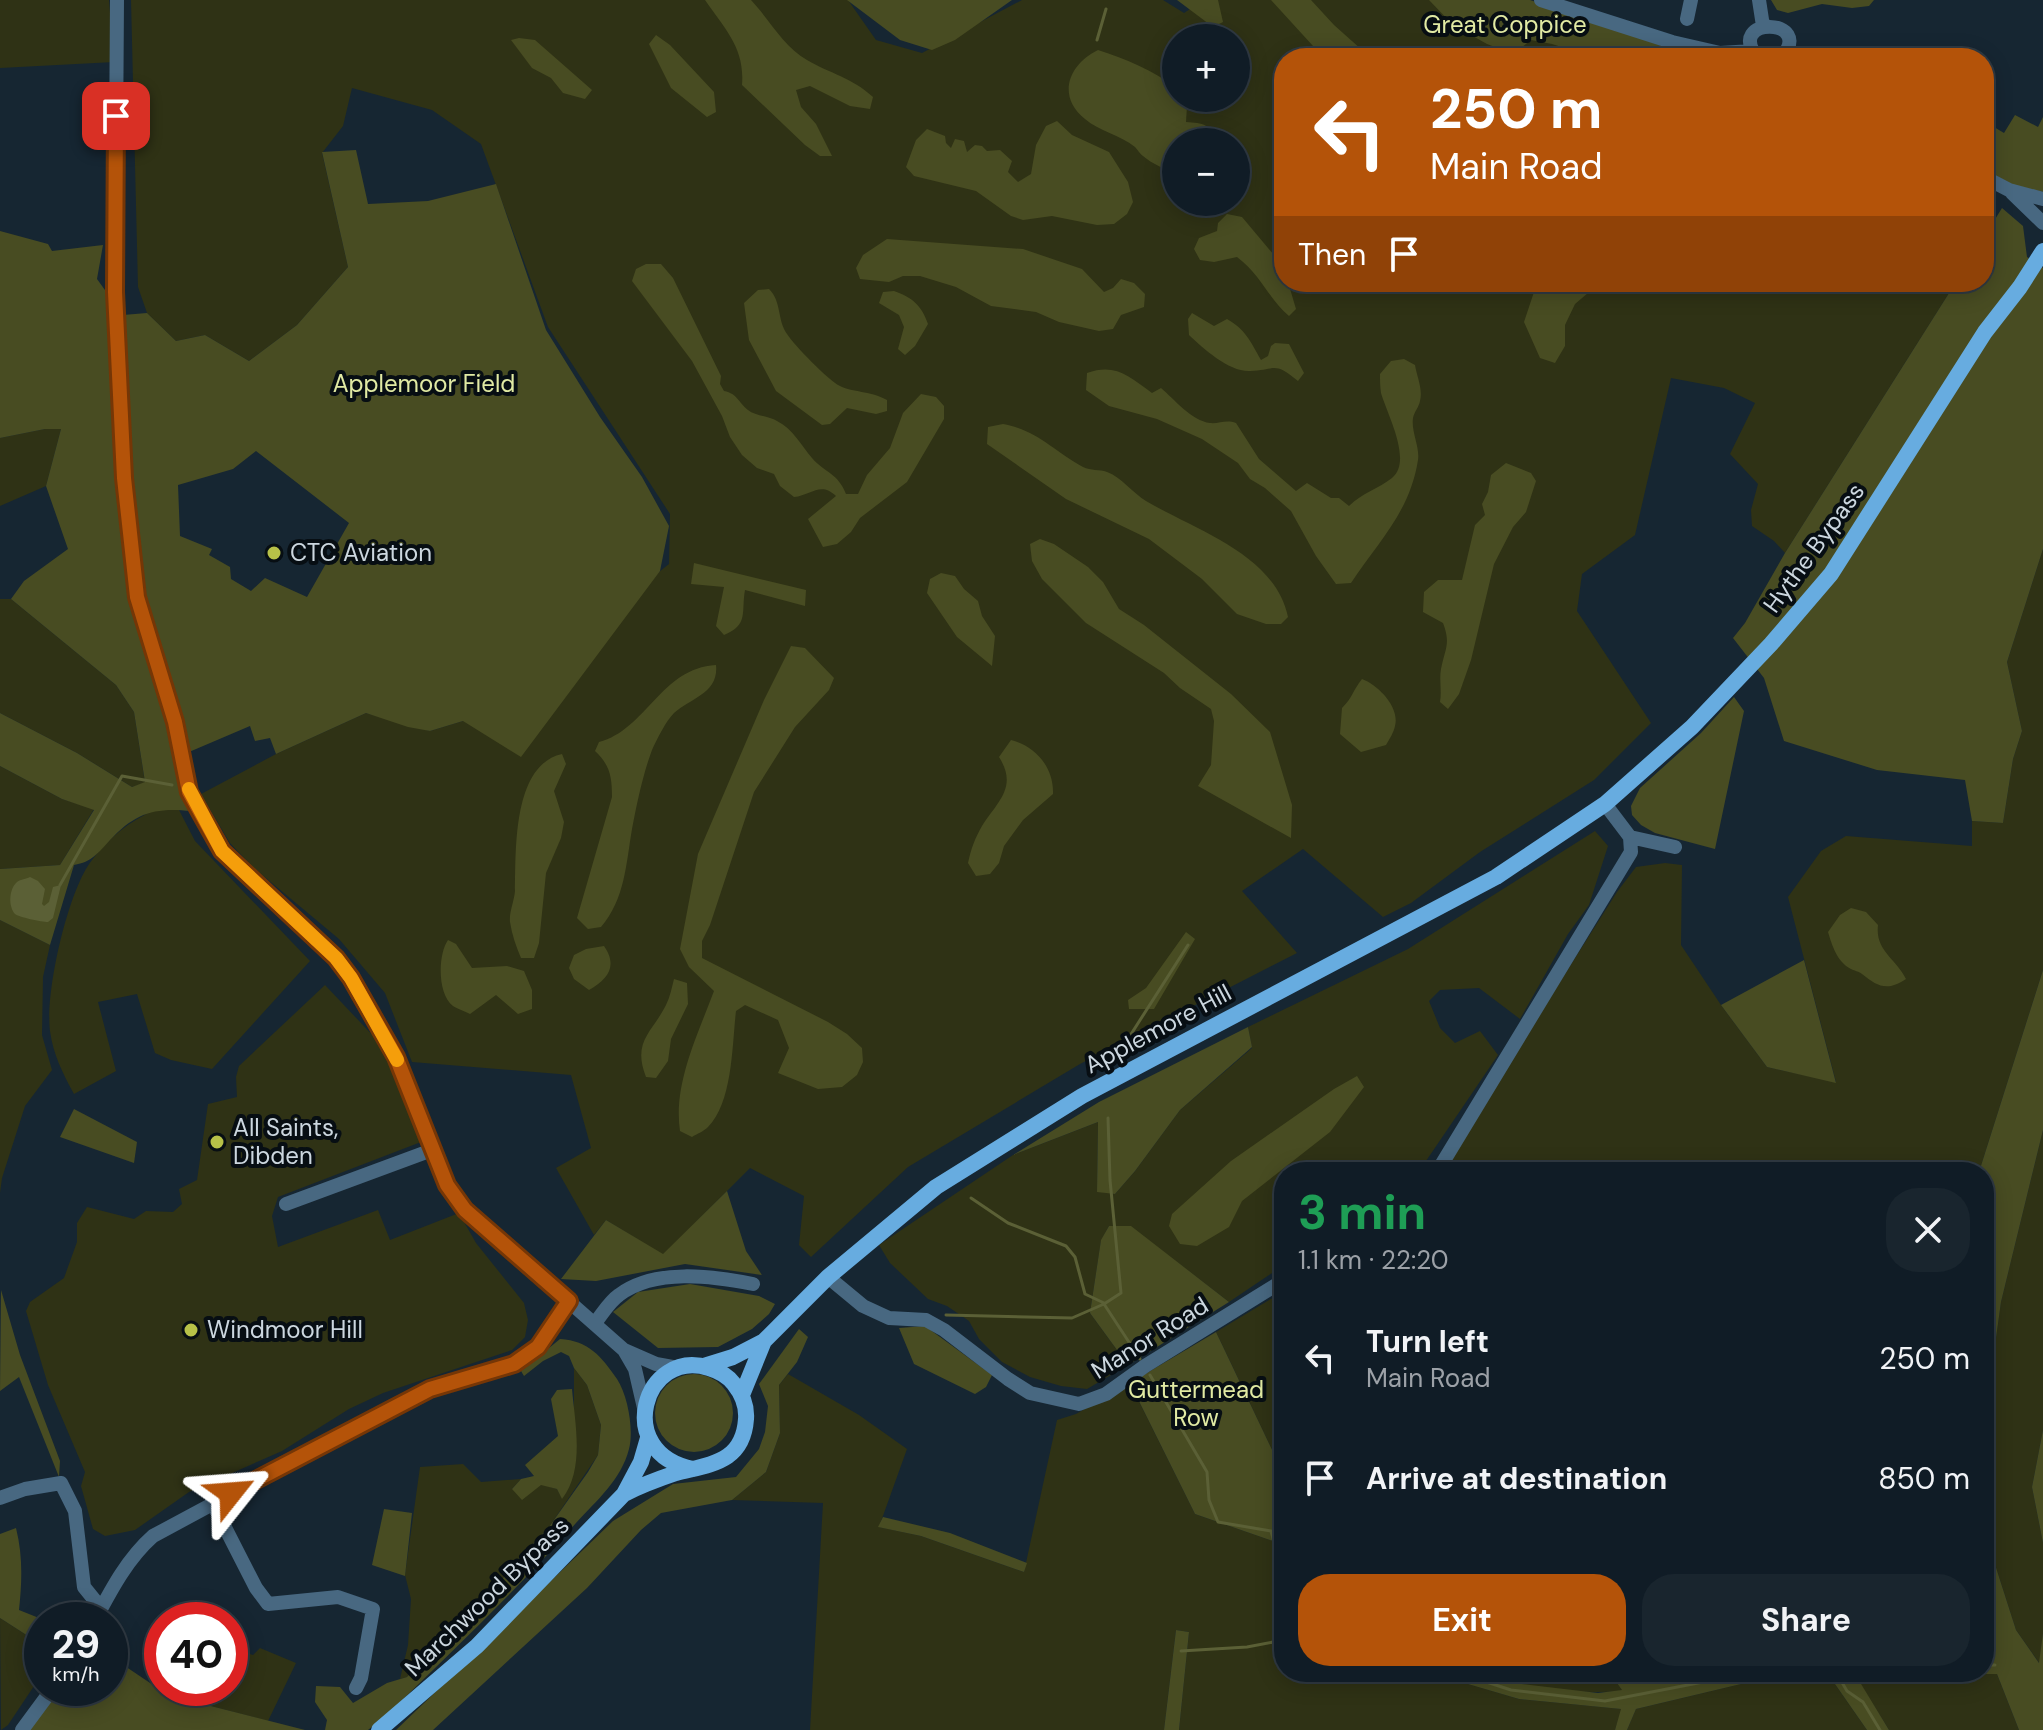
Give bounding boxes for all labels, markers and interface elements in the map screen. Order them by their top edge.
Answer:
park label: Great Coppice [1423,9,1587,40]
map controls [1162,24,1250,216]
button: + [1162,24,1250,112]
text: 250 m [1430,72,1602,145]
icon: left [1298,80,1402,184]
pin [82,82,150,150]
icon: arrive [94,94,138,138]
button: − [1162,128,1250,216]
text: Main Road [1430,143,1603,190]
icon: arrive [1382,232,1426,276]
text: Then [1298,235,1366,274]
park label: Applemoor Field [333,368,515,399]
street label: Hythe Bypass [1756,477,1871,619]
place label: CTC Aviation [290,537,432,568]
marker: CTC Aviation [265,544,283,562]
street label: Applemore Hill [1079,977,1236,1080]
place label: All Saints, Dibden [233,1112,338,1171]
marker: All Saints, Dibden [208,1133,226,1151]
text: 3 min [1298,1181,1426,1244]
button: close [1886,1188,1970,1272]
text: 1.1 km · 22:20 [1298,1243,1449,1277]
street label: Manor Road [1085,1289,1214,1386]
place label: Windmoor Hill [207,1314,363,1345]
marker: Windmoor Hill [182,1321,200,1339]
text: Turn left [1366,1322,1489,1361]
icon: left [1298,1336,1342,1380]
text: 250 m [1879,1339,1970,1378]
text: Main Road [1366,1361,1491,1395]
park label: Guttermead Row [1128,1374,1264,1433]
position arrow [189,1451,273,1535]
icon: arrive [1298,1456,1342,1500]
text: Arrive at destination [1366,1459,1667,1498]
text: 850 m [1878,1459,1970,1498]
street label: Marchwood Bypass [398,1510,575,1683]
button: Exit [1298,1574,1626,1666]
button: Share [1642,1574,1970,1666]
speed limit sign: 40 [144,1602,248,1706]
text: 29 [52,1618,100,1670]
text: km/h [52,1661,100,1687]

